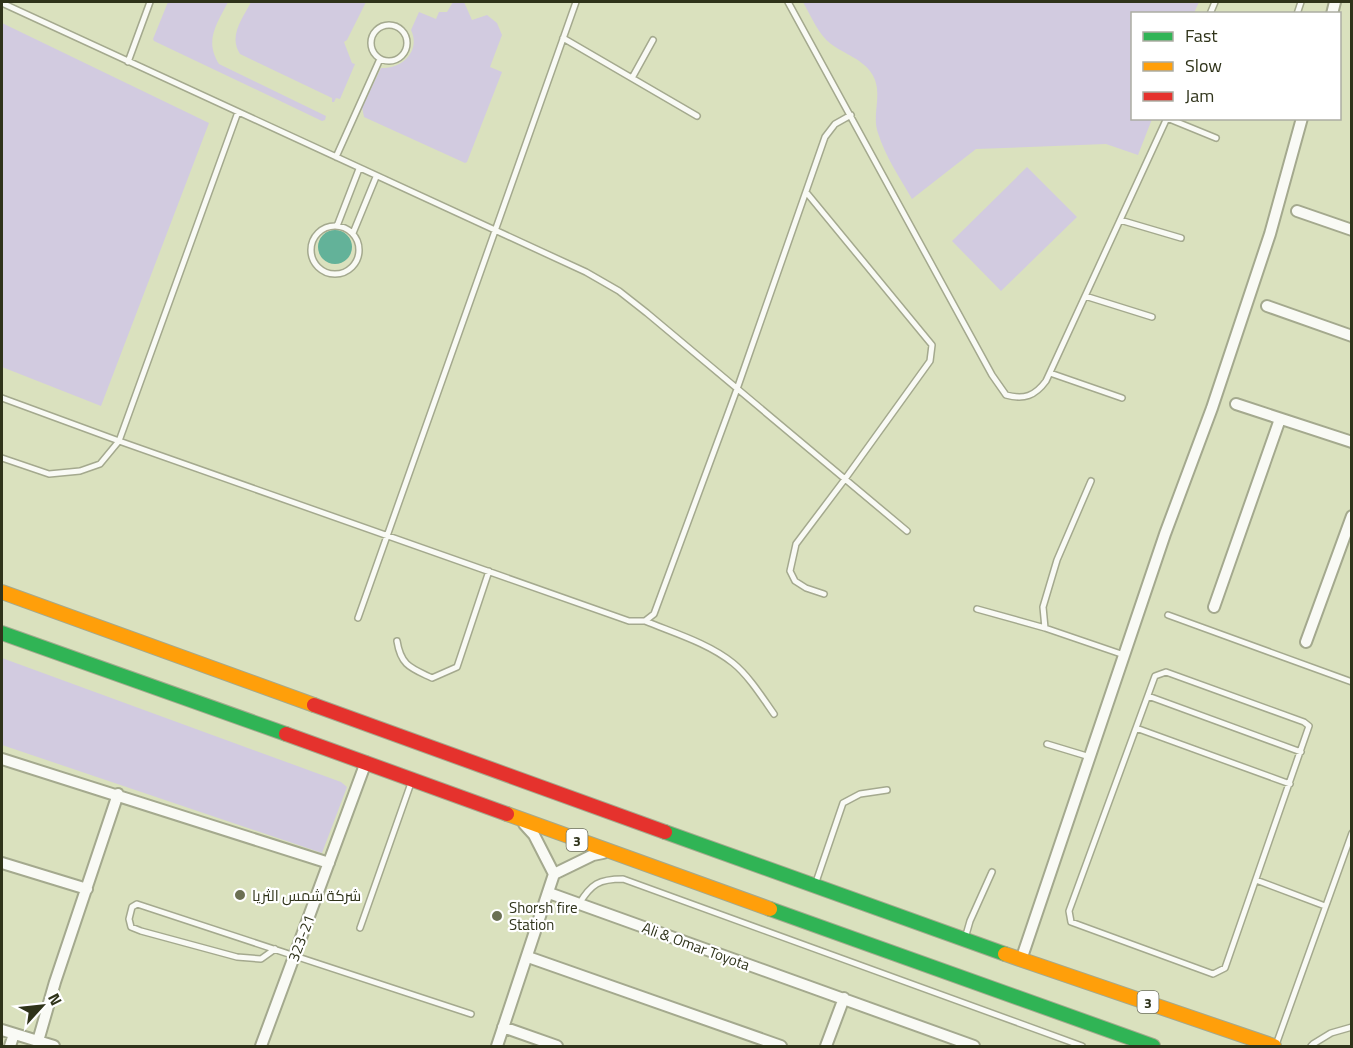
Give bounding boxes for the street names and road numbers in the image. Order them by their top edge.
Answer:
road number: 3 [566,829,588,851]
street label: 323-21 [282,911,320,965]
street label: Ali & Omar Toyota [639,916,754,976]
road number: 3 [1138,991,1158,1013]

